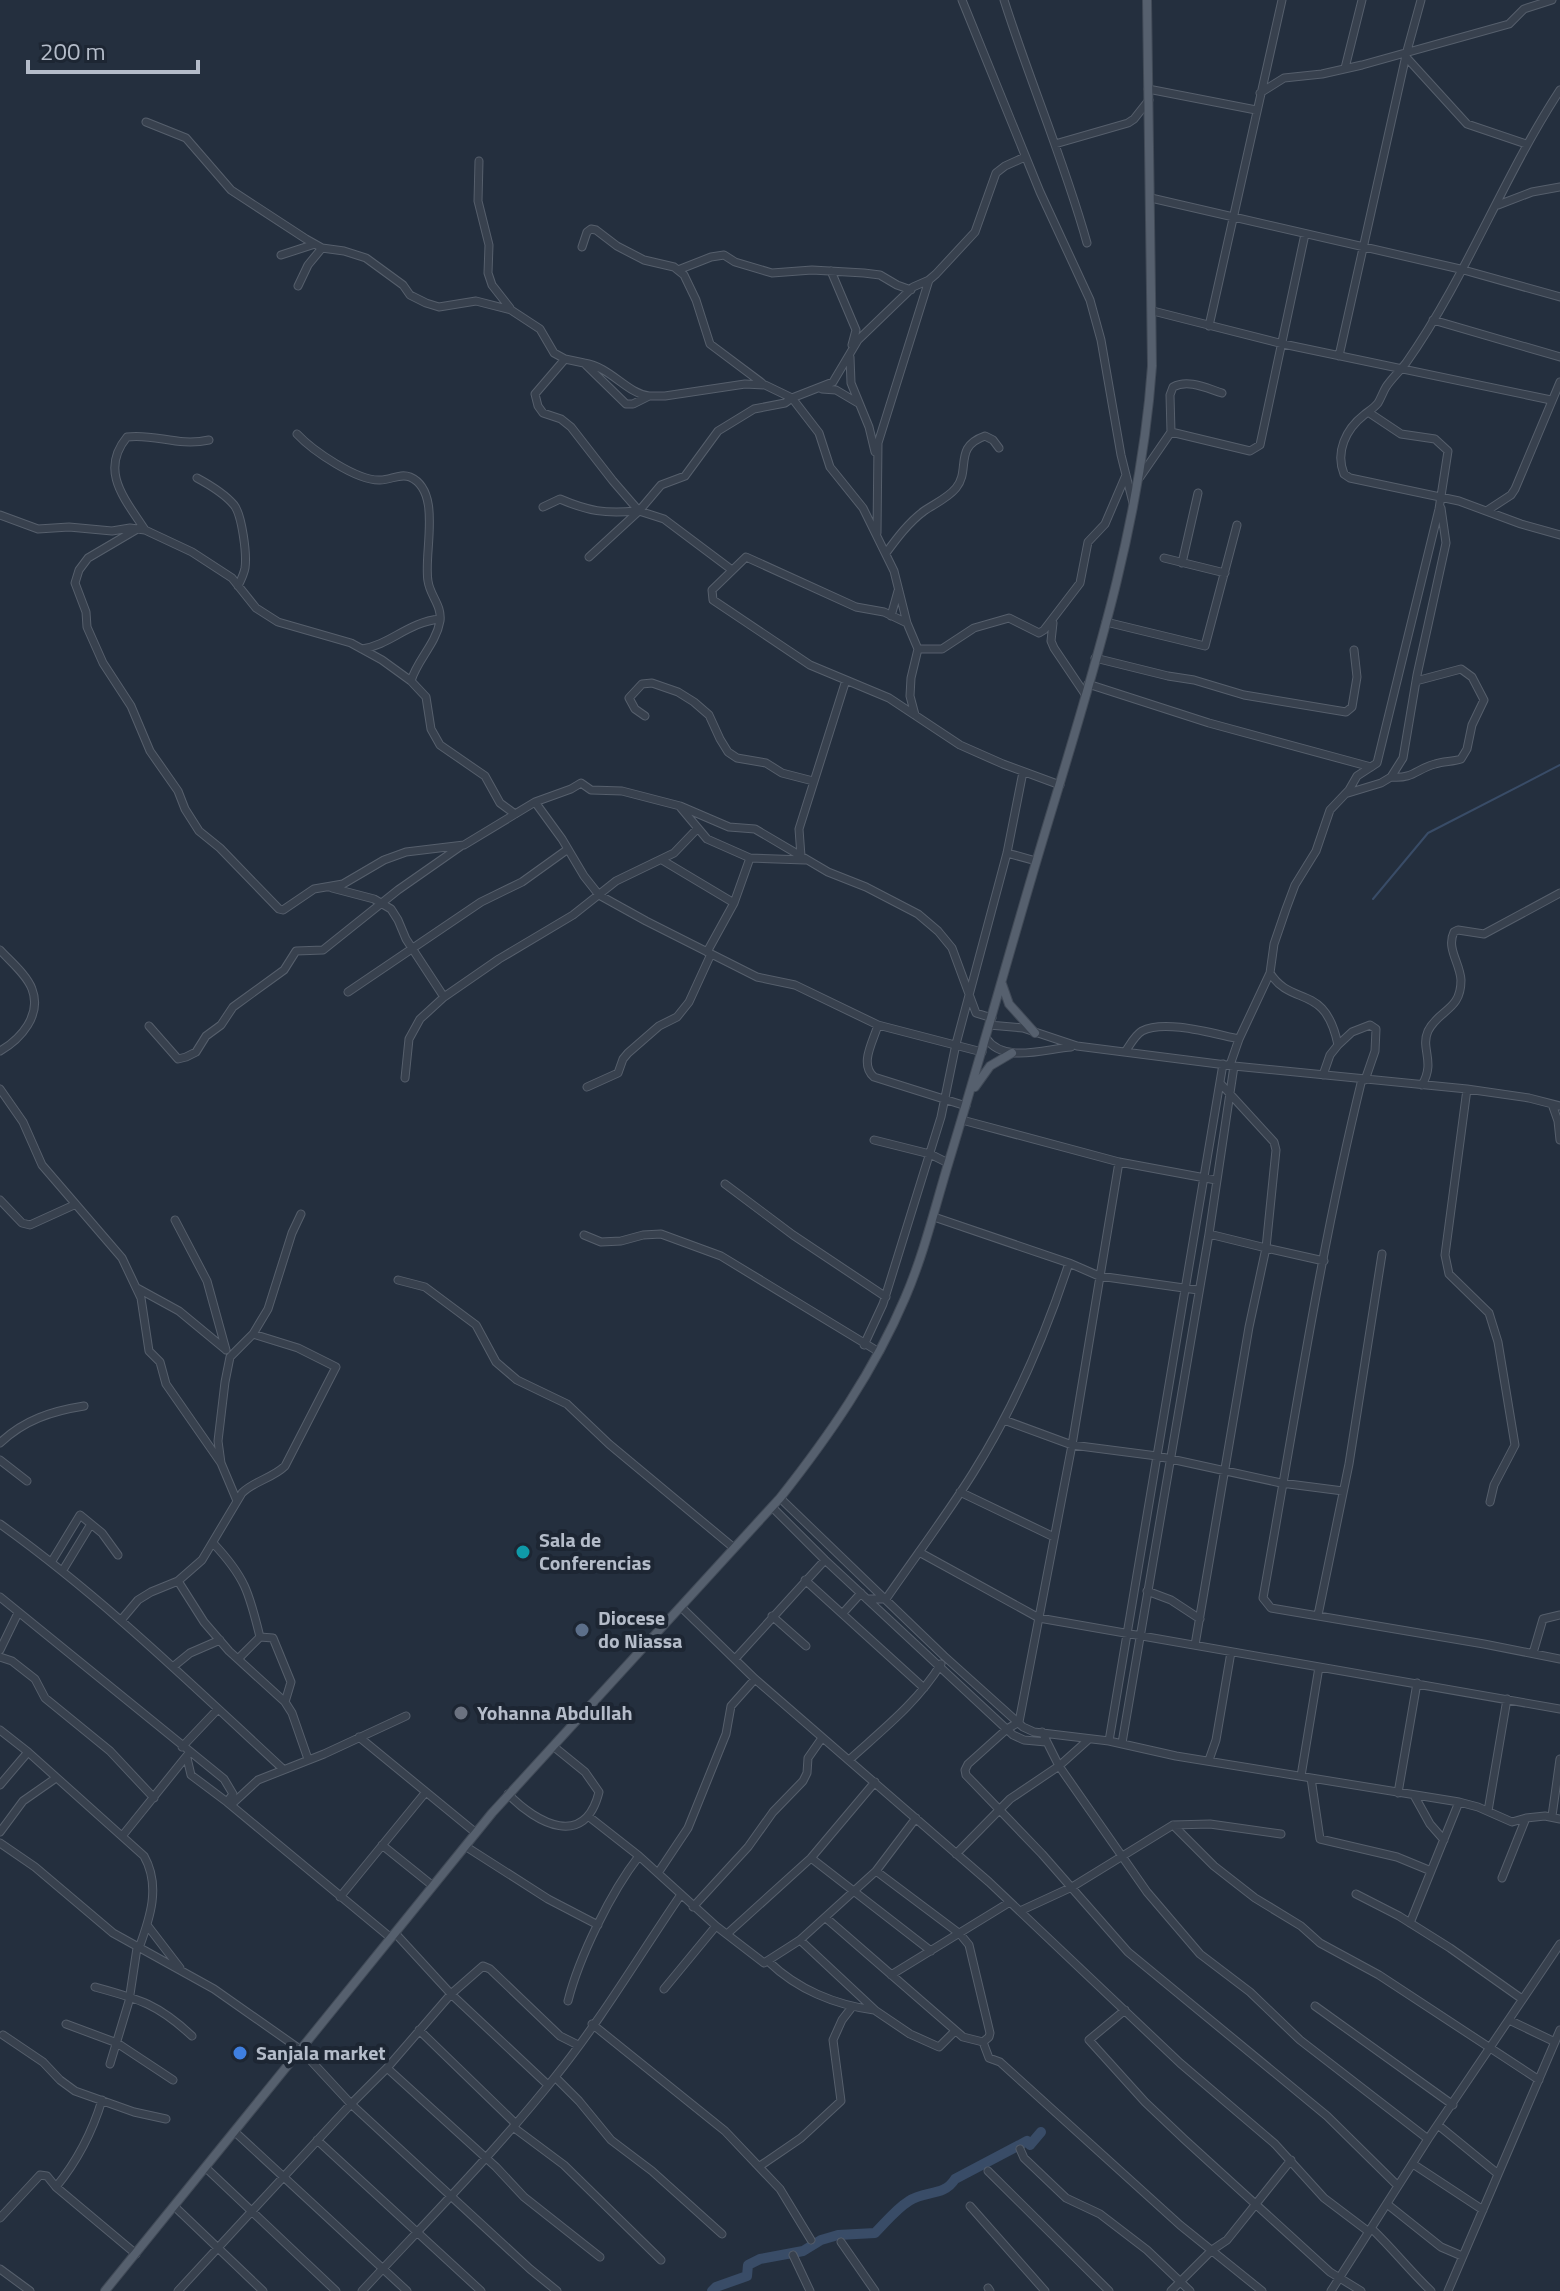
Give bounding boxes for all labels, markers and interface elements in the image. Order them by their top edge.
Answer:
scale bar [28,24,198,74]
text: 200 m [40,33,106,69]
place label: Sala de Conferencias [539,1524,651,1578]
marker: Sala de Conferencias [514,1543,532,1561]
place label: Diocese do Niassa [598,1602,682,1656]
marker: Diocese do Niassa [573,1621,591,1639]
place label: Yohanna Abdullah [477,1697,632,1728]
marker: Yohanna Abdullah [452,1704,470,1722]
place label: Sanjala market [256,2037,386,2068]
marker: Sanjala market [231,2044,249,2062]

